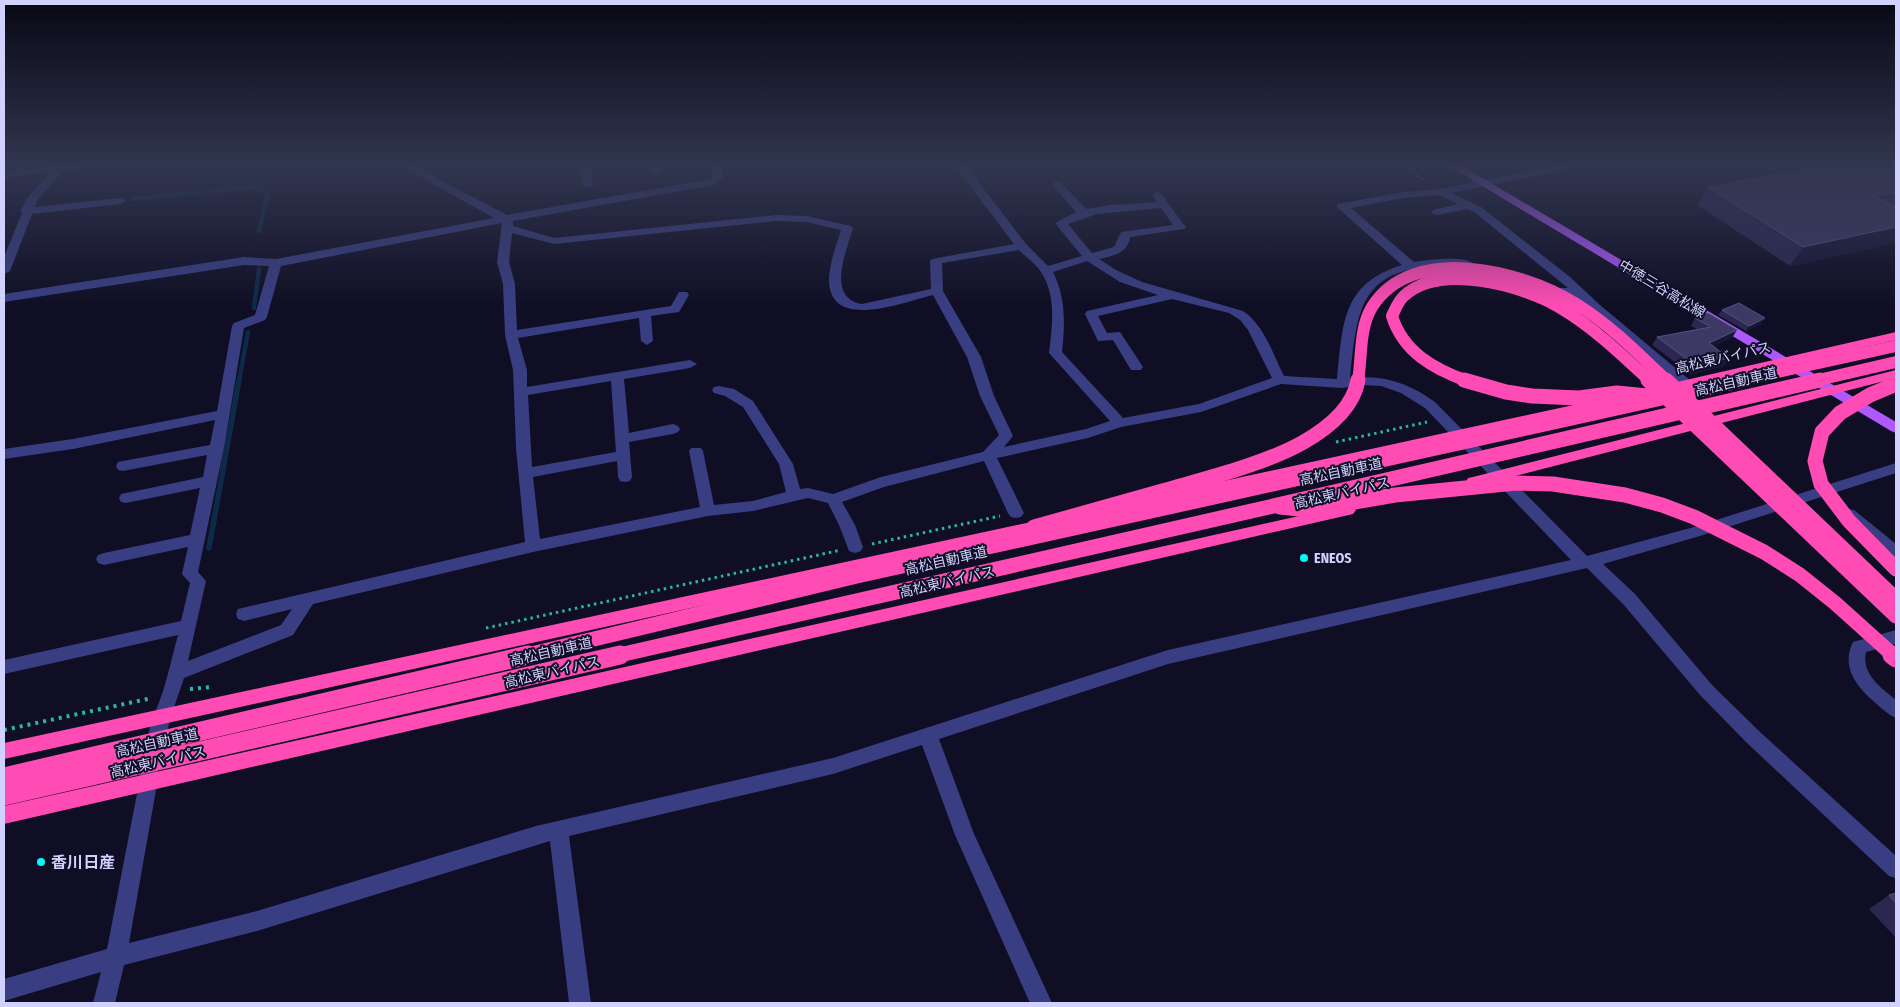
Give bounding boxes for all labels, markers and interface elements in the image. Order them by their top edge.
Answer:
street label: 中徳三谷高松線 [1616,256,1708,322]
street label: 高松東バイパス [1673,339,1773,377]
street label: 高松自動車道 [1693,364,1779,400]
street label: 高松自動車道 [1298,455,1384,489]
street label: 高松東バイパス [1292,474,1392,512]
street label: 高松自動車道 [903,543,989,579]
place label: ENEOS [1314,550,1352,567]
marker: ENEOS [1298,552,1310,564]
street label: 高松東バイパス [897,563,997,601]
street label: 高松自動車道 [508,634,594,670]
street label: 高松東バイパス [502,653,602,691]
street label: 高松自動車道 [114,725,200,761]
street label: 高松東バイパス [108,743,208,781]
place label: 香川日産 [51,853,115,872]
marker: 香川日産 [35,856,47,868]

